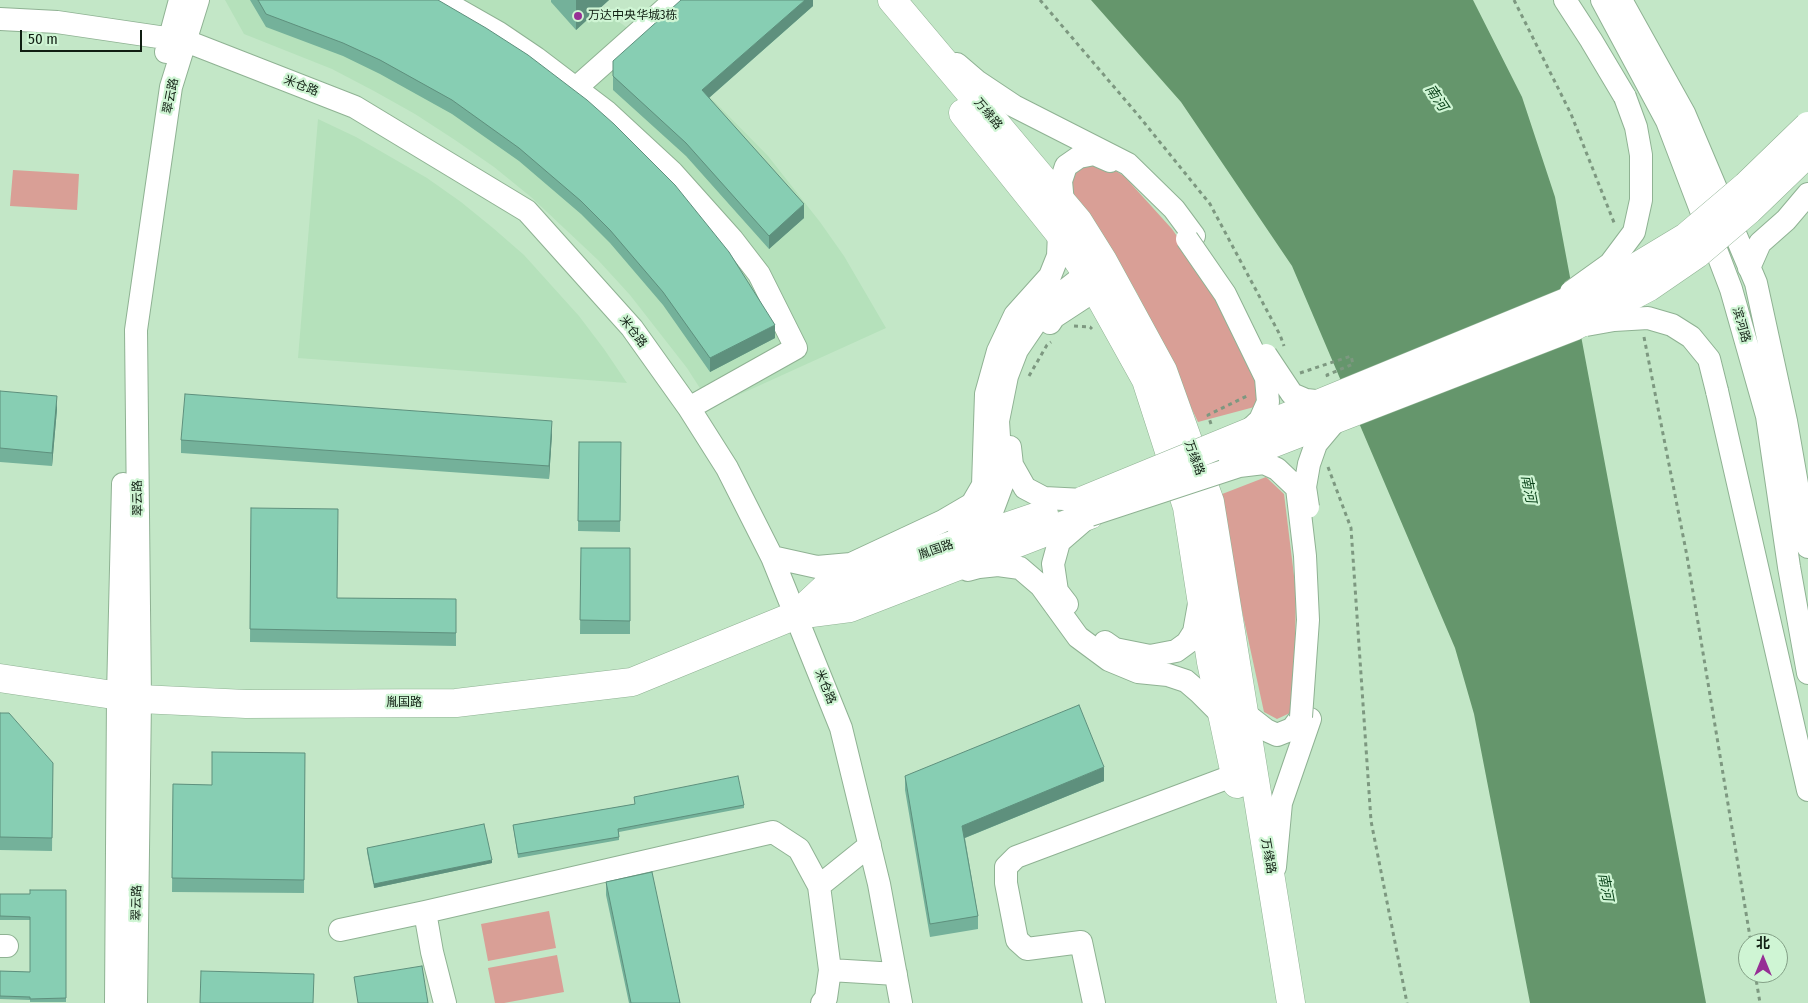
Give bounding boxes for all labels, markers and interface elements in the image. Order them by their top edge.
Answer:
place label: 万达中央华城3栋 [588,9,677,23]
marker: 万达中央华城3栋 [572,10,584,22]
scale bar [22,20,145,52]
text: 50 m [28,30,58,48]
street label: 米仓路 [282,73,320,99]
street label: 翠云路 [160,77,182,115]
water label: 南河 [1421,82,1451,114]
street label: 万缘路 [971,96,1005,132]
street label: 滨河路 [1729,306,1753,344]
street label: 米仓路 [616,313,650,351]
street label: 万缘路 [1181,439,1207,477]
water label: 南河 [1517,474,1539,504]
street label: 翠云路 [130,480,146,516]
street label: 胤国路 [917,537,955,563]
street label: 米仓路 [812,668,838,706]
street label: 胤国路 [386,696,422,710]
street label: 万缘路 [1258,837,1278,875]
water label: 南河 [1594,872,1616,902]
street label: 翠云路 [129,885,145,921]
north arrow [1738,933,1788,983]
text: 北 [1756,935,1770,952]

